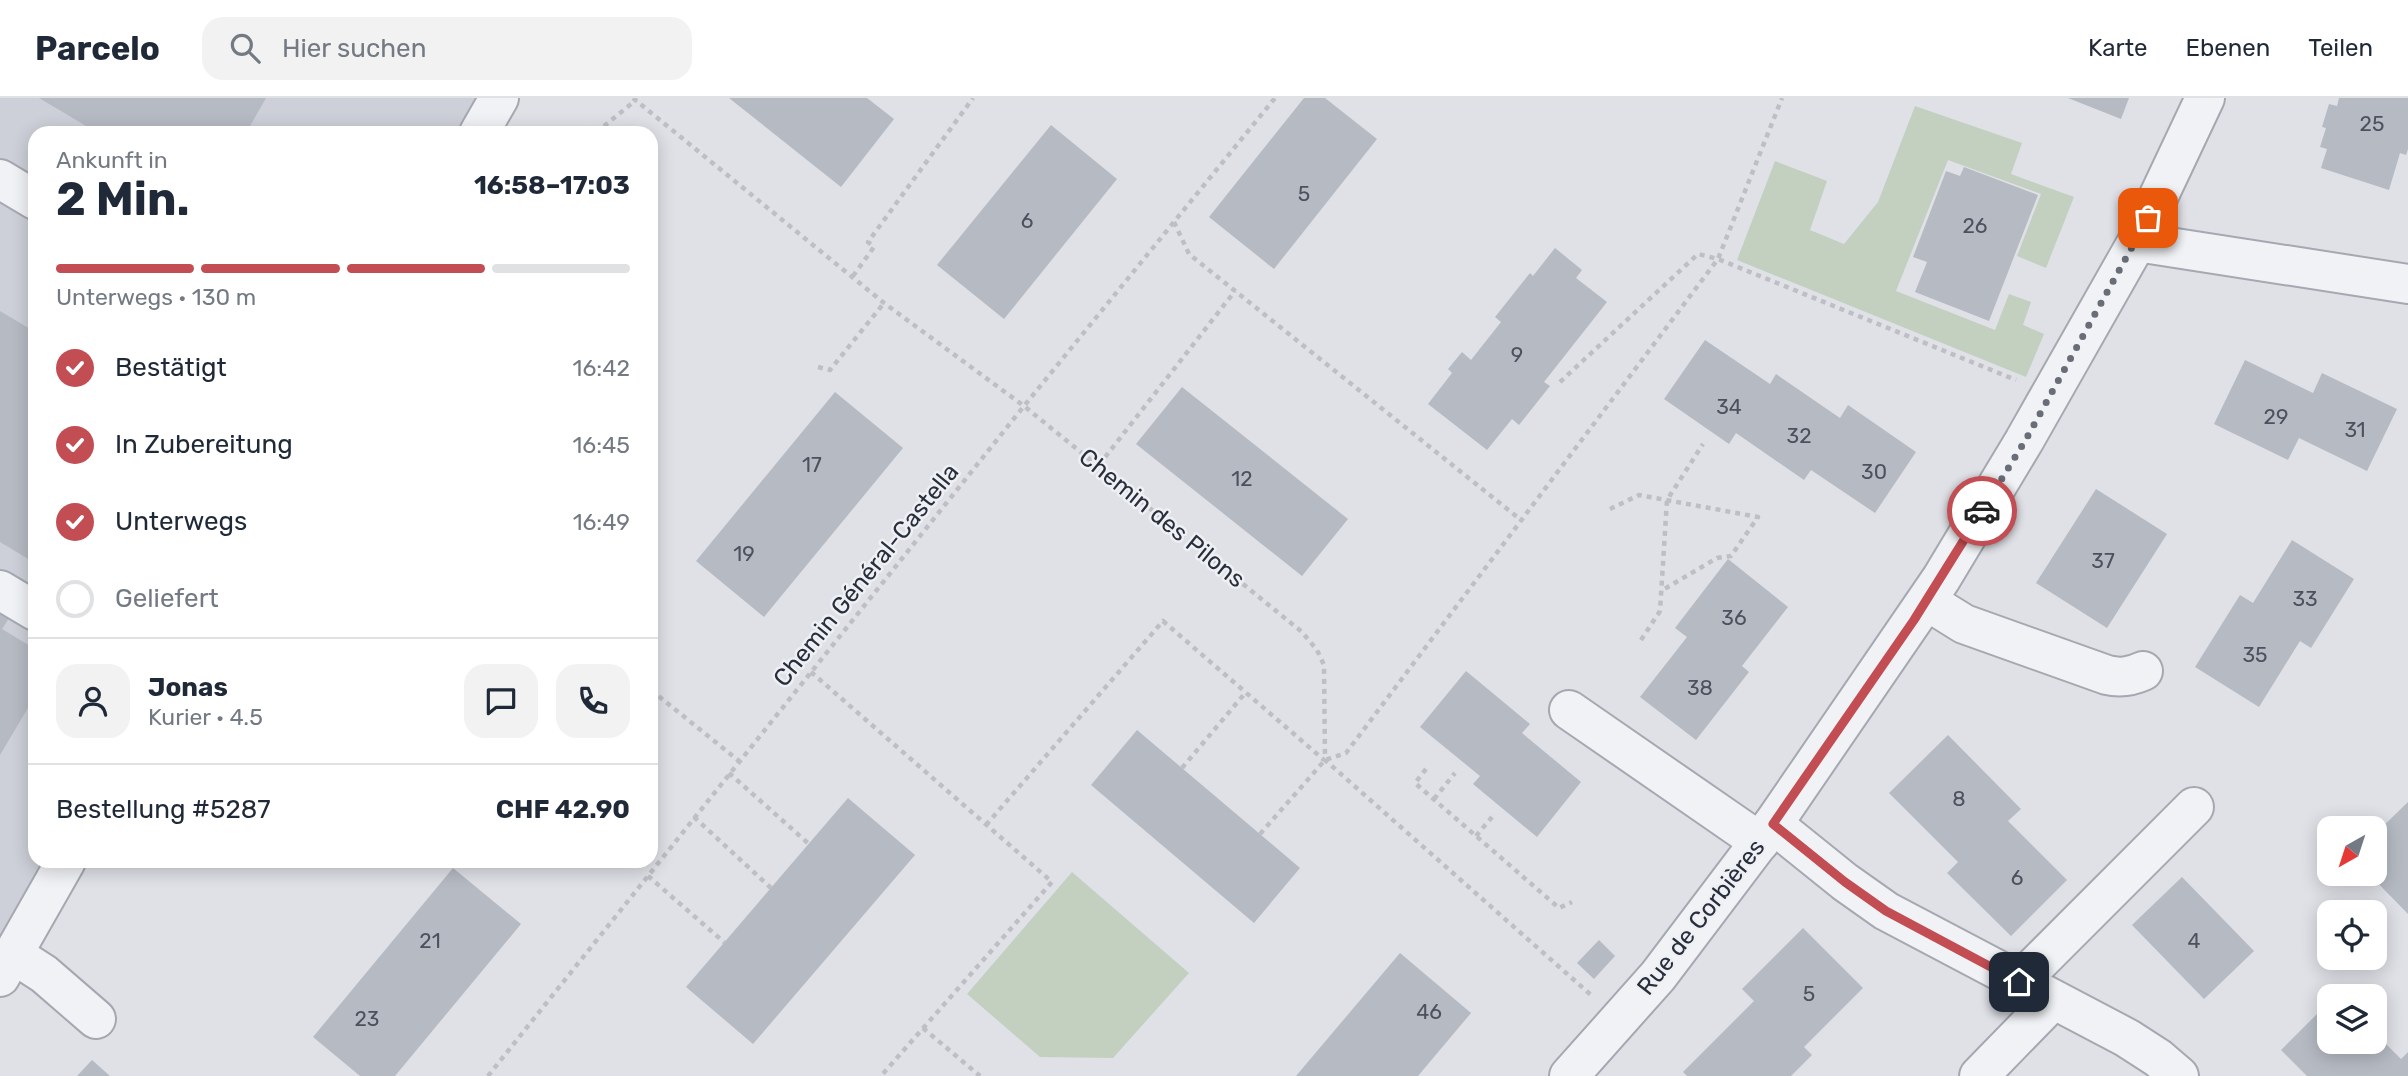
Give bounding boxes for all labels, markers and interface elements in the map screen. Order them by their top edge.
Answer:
search box [202,17,692,80]
text: Parcelo [35,29,160,68]
icon: search [226,29,264,67]
text: Hier suchen [282,33,426,64]
text: Karte [2088,34,2148,62]
text: Ebenen [2186,34,2270,62]
text: Teilen [2308,34,2373,62]
house number: 25 [2360,111,2384,136]
text: Ankunft in [56,146,168,174]
text: 16:58–17:03 [474,170,630,201]
text: 2 Min. [56,172,190,227]
house number: 5 [1298,181,1310,206]
pin [2118,188,2178,248]
icon: bag [2129,199,2167,237]
house number: 6 [1021,208,1033,233]
house number: 26 [1963,213,1988,238]
text: Unterwegs · 130 m [56,283,256,311]
house number: 9 [1511,342,1523,367]
icon: check [56,349,94,387]
text: Bestätigt [115,352,227,383]
text: 16:42 [573,354,630,382]
house number: 34 [1716,394,1742,419]
house number: 29 [2264,404,2288,429]
house number: 31 [2344,417,2366,442]
house number: 32 [1787,423,1811,448]
icon: check [56,426,94,464]
text: In Zubereitung [115,429,293,460]
text: 16:45 [572,431,630,459]
street label: Chemin des Pilons [1074,443,1250,593]
house number: 17 [802,452,822,477]
street label: Chemin Général-Castella [768,458,964,692]
house number: 30 [1861,459,1887,484]
house number: 12 [1231,466,1253,491]
courier [1947,476,2017,546]
icon: car [1963,492,2001,530]
icon: check [56,503,94,541]
text: Unterwegs [115,506,247,537]
text: 16:49 [573,508,630,536]
house number: 19 [733,541,755,566]
house number: 37 [2091,548,2115,573]
text: Geliefert [115,583,219,614]
house number: 33 [2292,586,2318,611]
house number: 36 [1721,605,1747,630]
house number: 35 [2242,642,2268,667]
button: person [56,664,130,738]
button: chat [464,664,538,738]
button: phone [556,664,630,738]
text: Jonas [148,672,228,703]
house number: 38 [1687,675,1713,700]
text: Kurier · 4.5 [148,703,263,731]
house number: 8 [1952,786,1966,811]
text: Bestellung #5287 [56,794,271,825]
text: CHF 42.90 [496,794,630,825]
north arrow [2317,816,2387,886]
map controls [2317,816,2387,1054]
street label: Rue de Corbières [1631,833,1771,1001]
house number: 6 [2011,865,2023,890]
button: locate [2317,900,2387,970]
house number: 21 [419,928,441,953]
house number: 4 [2187,928,2201,953]
pin [1989,952,2049,1012]
icon: home [2000,963,2038,1001]
house number: 5 [1803,981,1815,1006]
button: layers [2317,984,2387,1054]
house number: 46 [1416,999,1442,1024]
house number: 23 [355,1006,379,1031]

